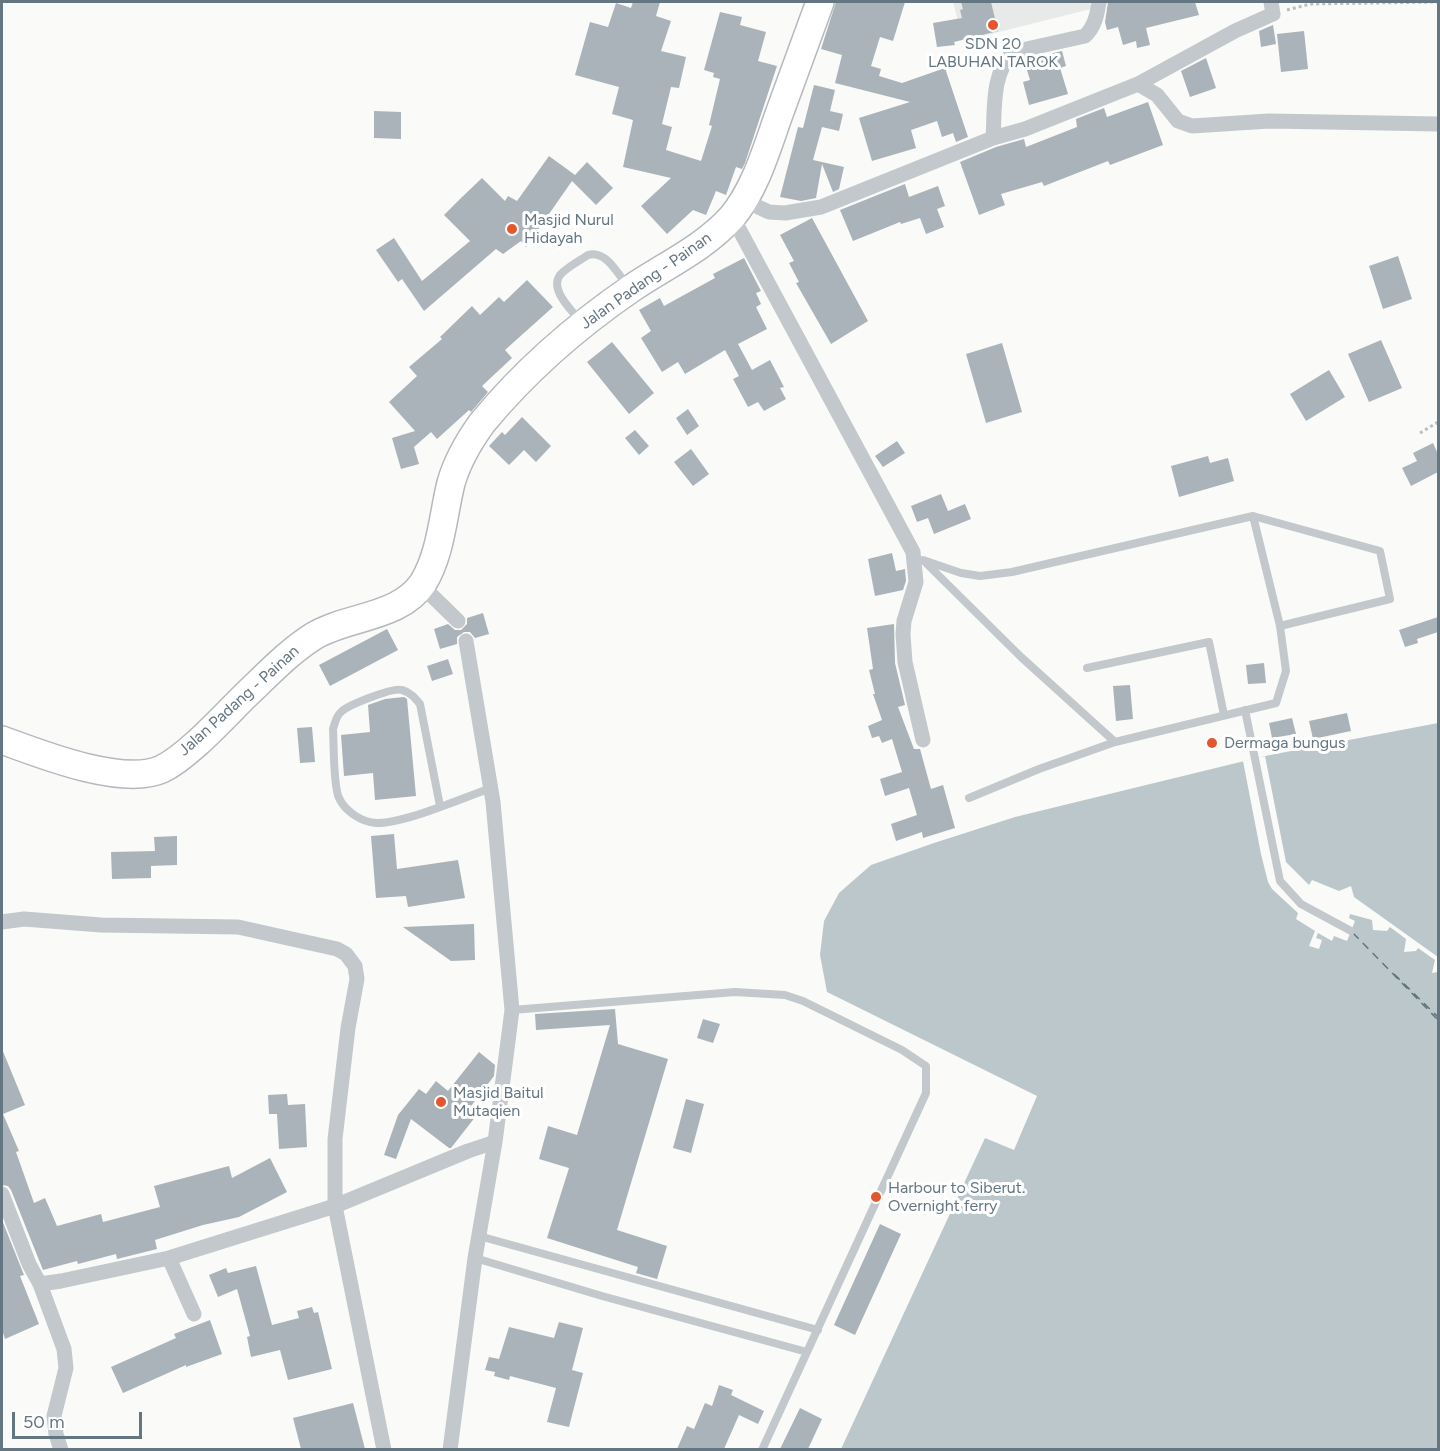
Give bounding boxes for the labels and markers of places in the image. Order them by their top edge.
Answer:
marker: SDN 20 LABUHAN TAROK [986,18,1000,32]
place label: SDN 20 LABUHAN TAROK [928,34,1058,72]
place label: Masjid Nurul Hidayah [524,210,614,248]
marker: Masjid Nurul Hidayah [505,222,519,236]
place label: Dermaga bungus [1224,733,1345,753]
marker: Dermaga bungus [1205,736,1219,750]
place label: Masjid Baitul Mutaqien [453,1083,544,1121]
marker: Masjid Baitul Mutaqien [434,1095,448,1109]
place label: Harbour to Siberut. Overnight ferry [888,1178,1025,1216]
marker: Harbour to Siberut. Overnight ferry [869,1190,883,1204]

